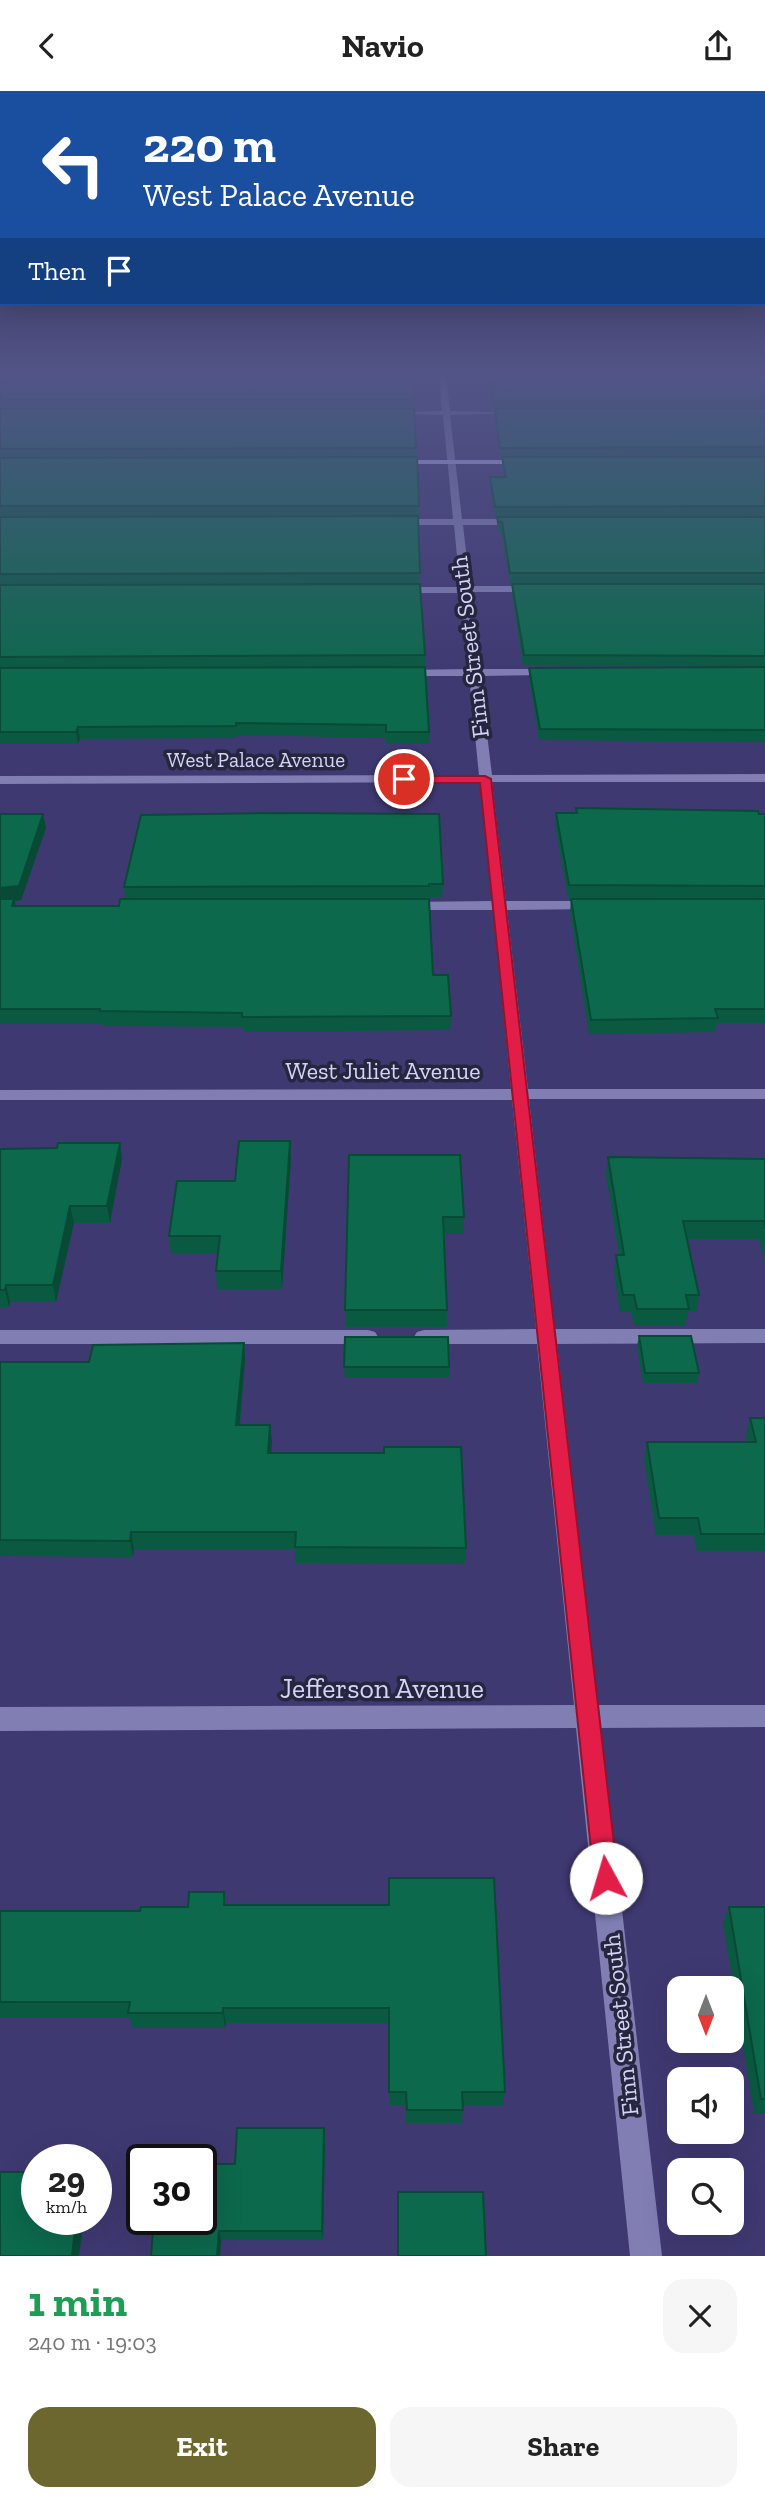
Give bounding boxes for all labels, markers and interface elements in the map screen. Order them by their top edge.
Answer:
icon: back [28,27,66,65]
text: Navio [341,27,424,65]
icon: share [699,27,737,65]
text: 220 m [143,116,276,175]
icon: left [28,119,119,210]
text: West Palace Avenue [143,176,415,214]
icon: arrive [100,252,138,290]
text: Then [28,255,86,287]
street label: Finn Street South [444,554,495,739]
street label: West Palace Avenue [167,747,345,772]
pin [374,749,434,809]
icon: arrive [385,760,423,798]
street label: West Juliet Avenue [286,1056,480,1085]
street label: Jefferson Avenue [280,1672,484,1705]
position arrow [569,1841,643,1915]
street label: Finn Street South [596,1932,644,2117]
north arrow [667,1976,744,2053]
map controls [667,1976,744,2235]
button: sound [667,2067,744,2144]
speed limit sign: 30 [126,2144,217,2235]
button: search [667,2158,744,2235]
text: 29 [48,2159,85,2201]
text: km/h [46,2196,87,2218]
text: 1 min [28,2276,127,2327]
button: close [663,2279,737,2353]
text: 240 m · 19:03 [28,2328,157,2356]
button: Exit [28,2407,376,2487]
button: Share [390,2407,737,2487]

